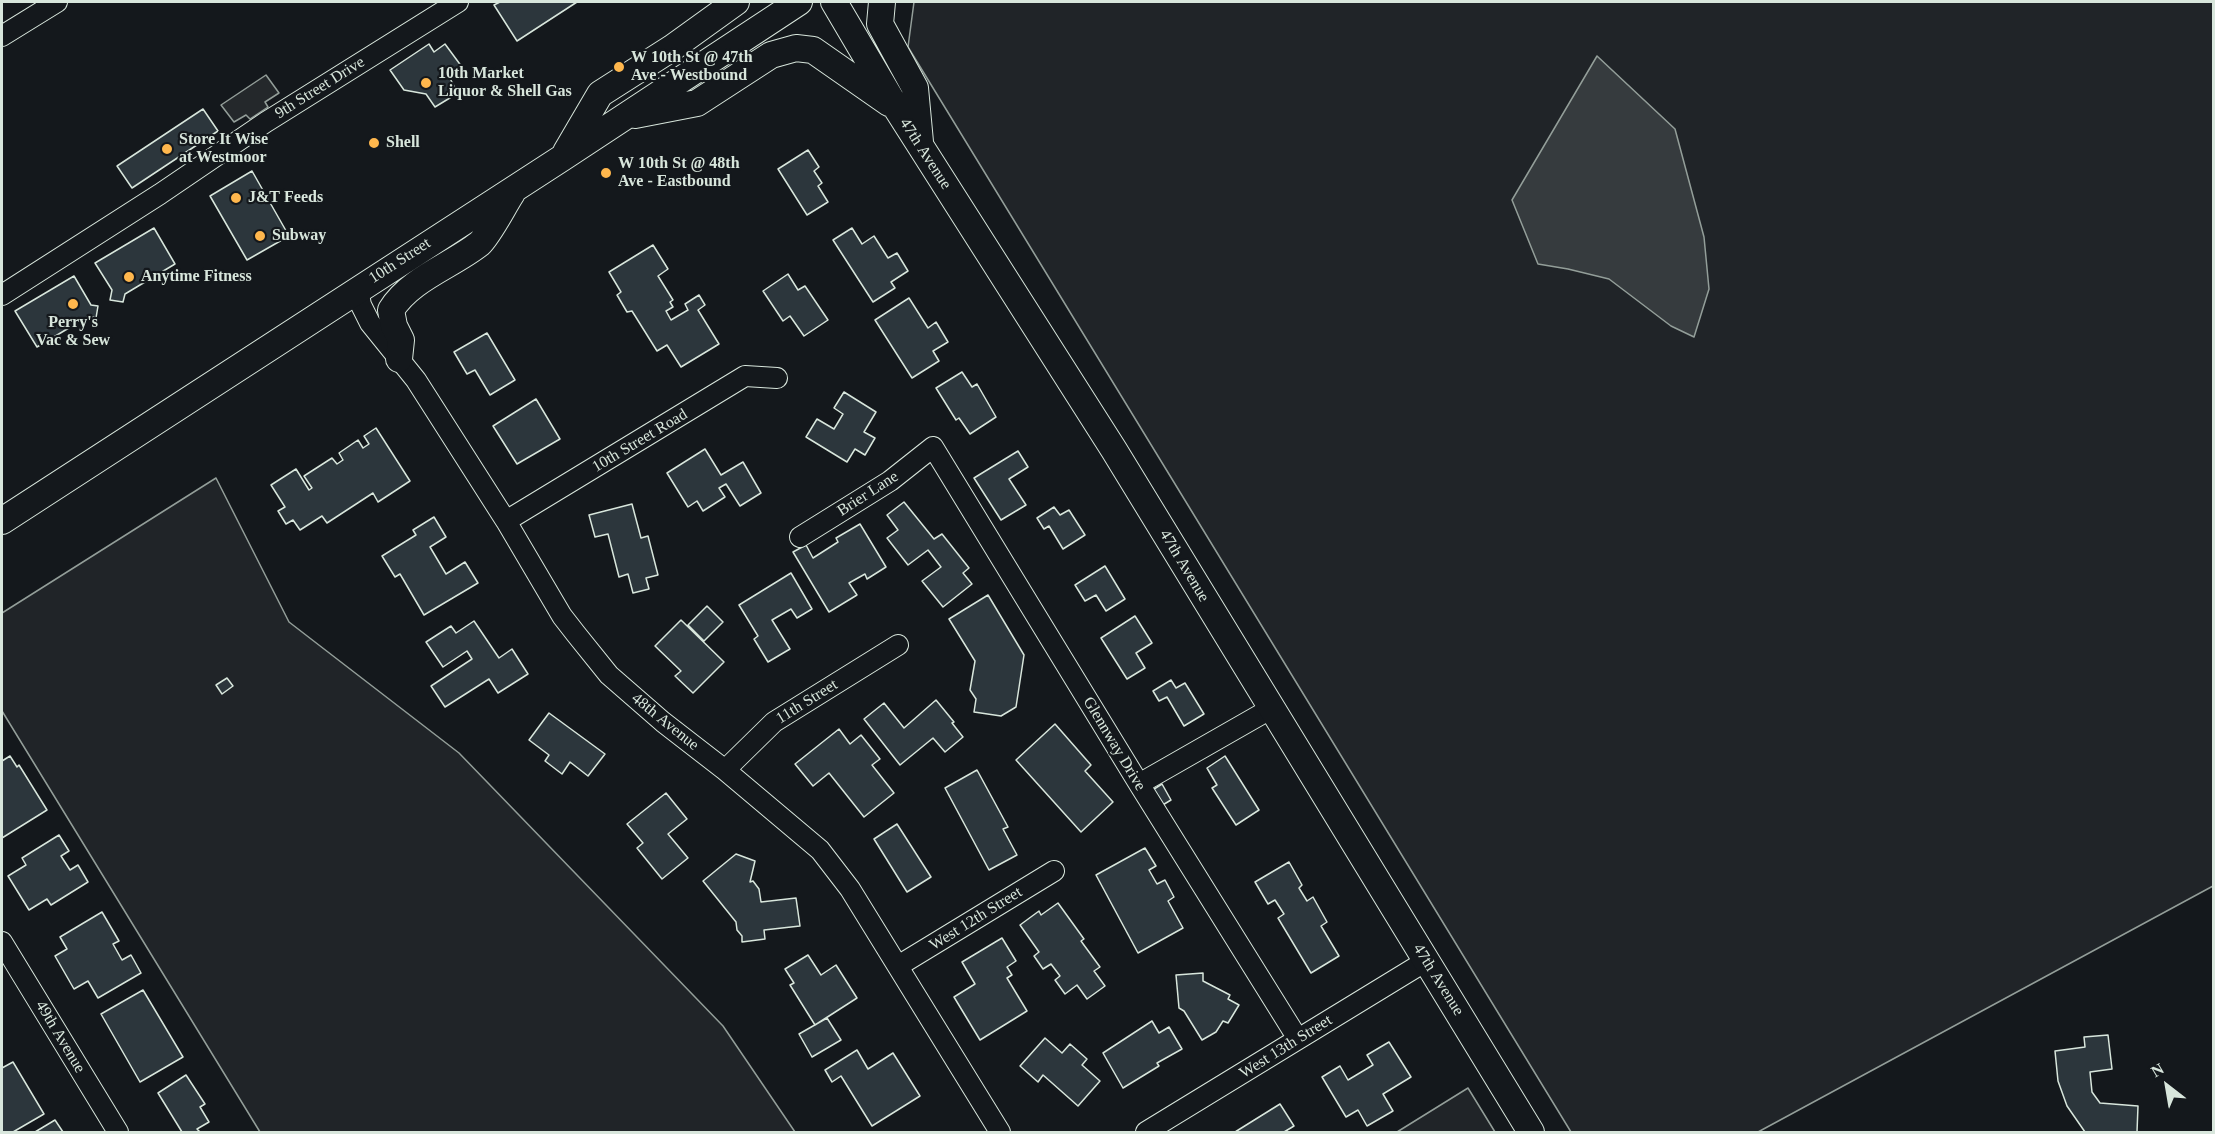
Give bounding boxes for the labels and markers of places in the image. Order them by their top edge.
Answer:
place label: W 10th St @ 47th Ave - Westbound [631,48,753,86]
marker: W 10th St @ 47th Ave - Westbound [612,60,626,74]
place label: 10th Market Liquor & Shell Gas [438,64,572,102]
marker: 10th Market Liquor & Shell Gas [419,76,433,90]
place label: Store It Wise at Westmoor [179,130,268,168]
place label: Shell [386,133,420,153]
marker: Shell [367,136,381,150]
marker: Store It Wise at Westmoor [160,142,174,156]
place label: W 10th St @ 48th Ave - Eastbound [618,154,740,192]
marker: W 10th St @ 48th Ave - Eastbound [599,166,613,180]
place label: J&T Feeds [248,188,323,208]
marker: J&T Feeds [229,191,243,205]
place label: Subway [272,226,326,246]
marker: Subway [253,229,267,243]
place label: Anytime Fitness [141,267,252,287]
marker: Anytime Fitness [122,270,136,284]
marker: Perry's Vac & Sew [66,297,80,311]
place label: Perry's Vac & Sew [36,313,110,351]

